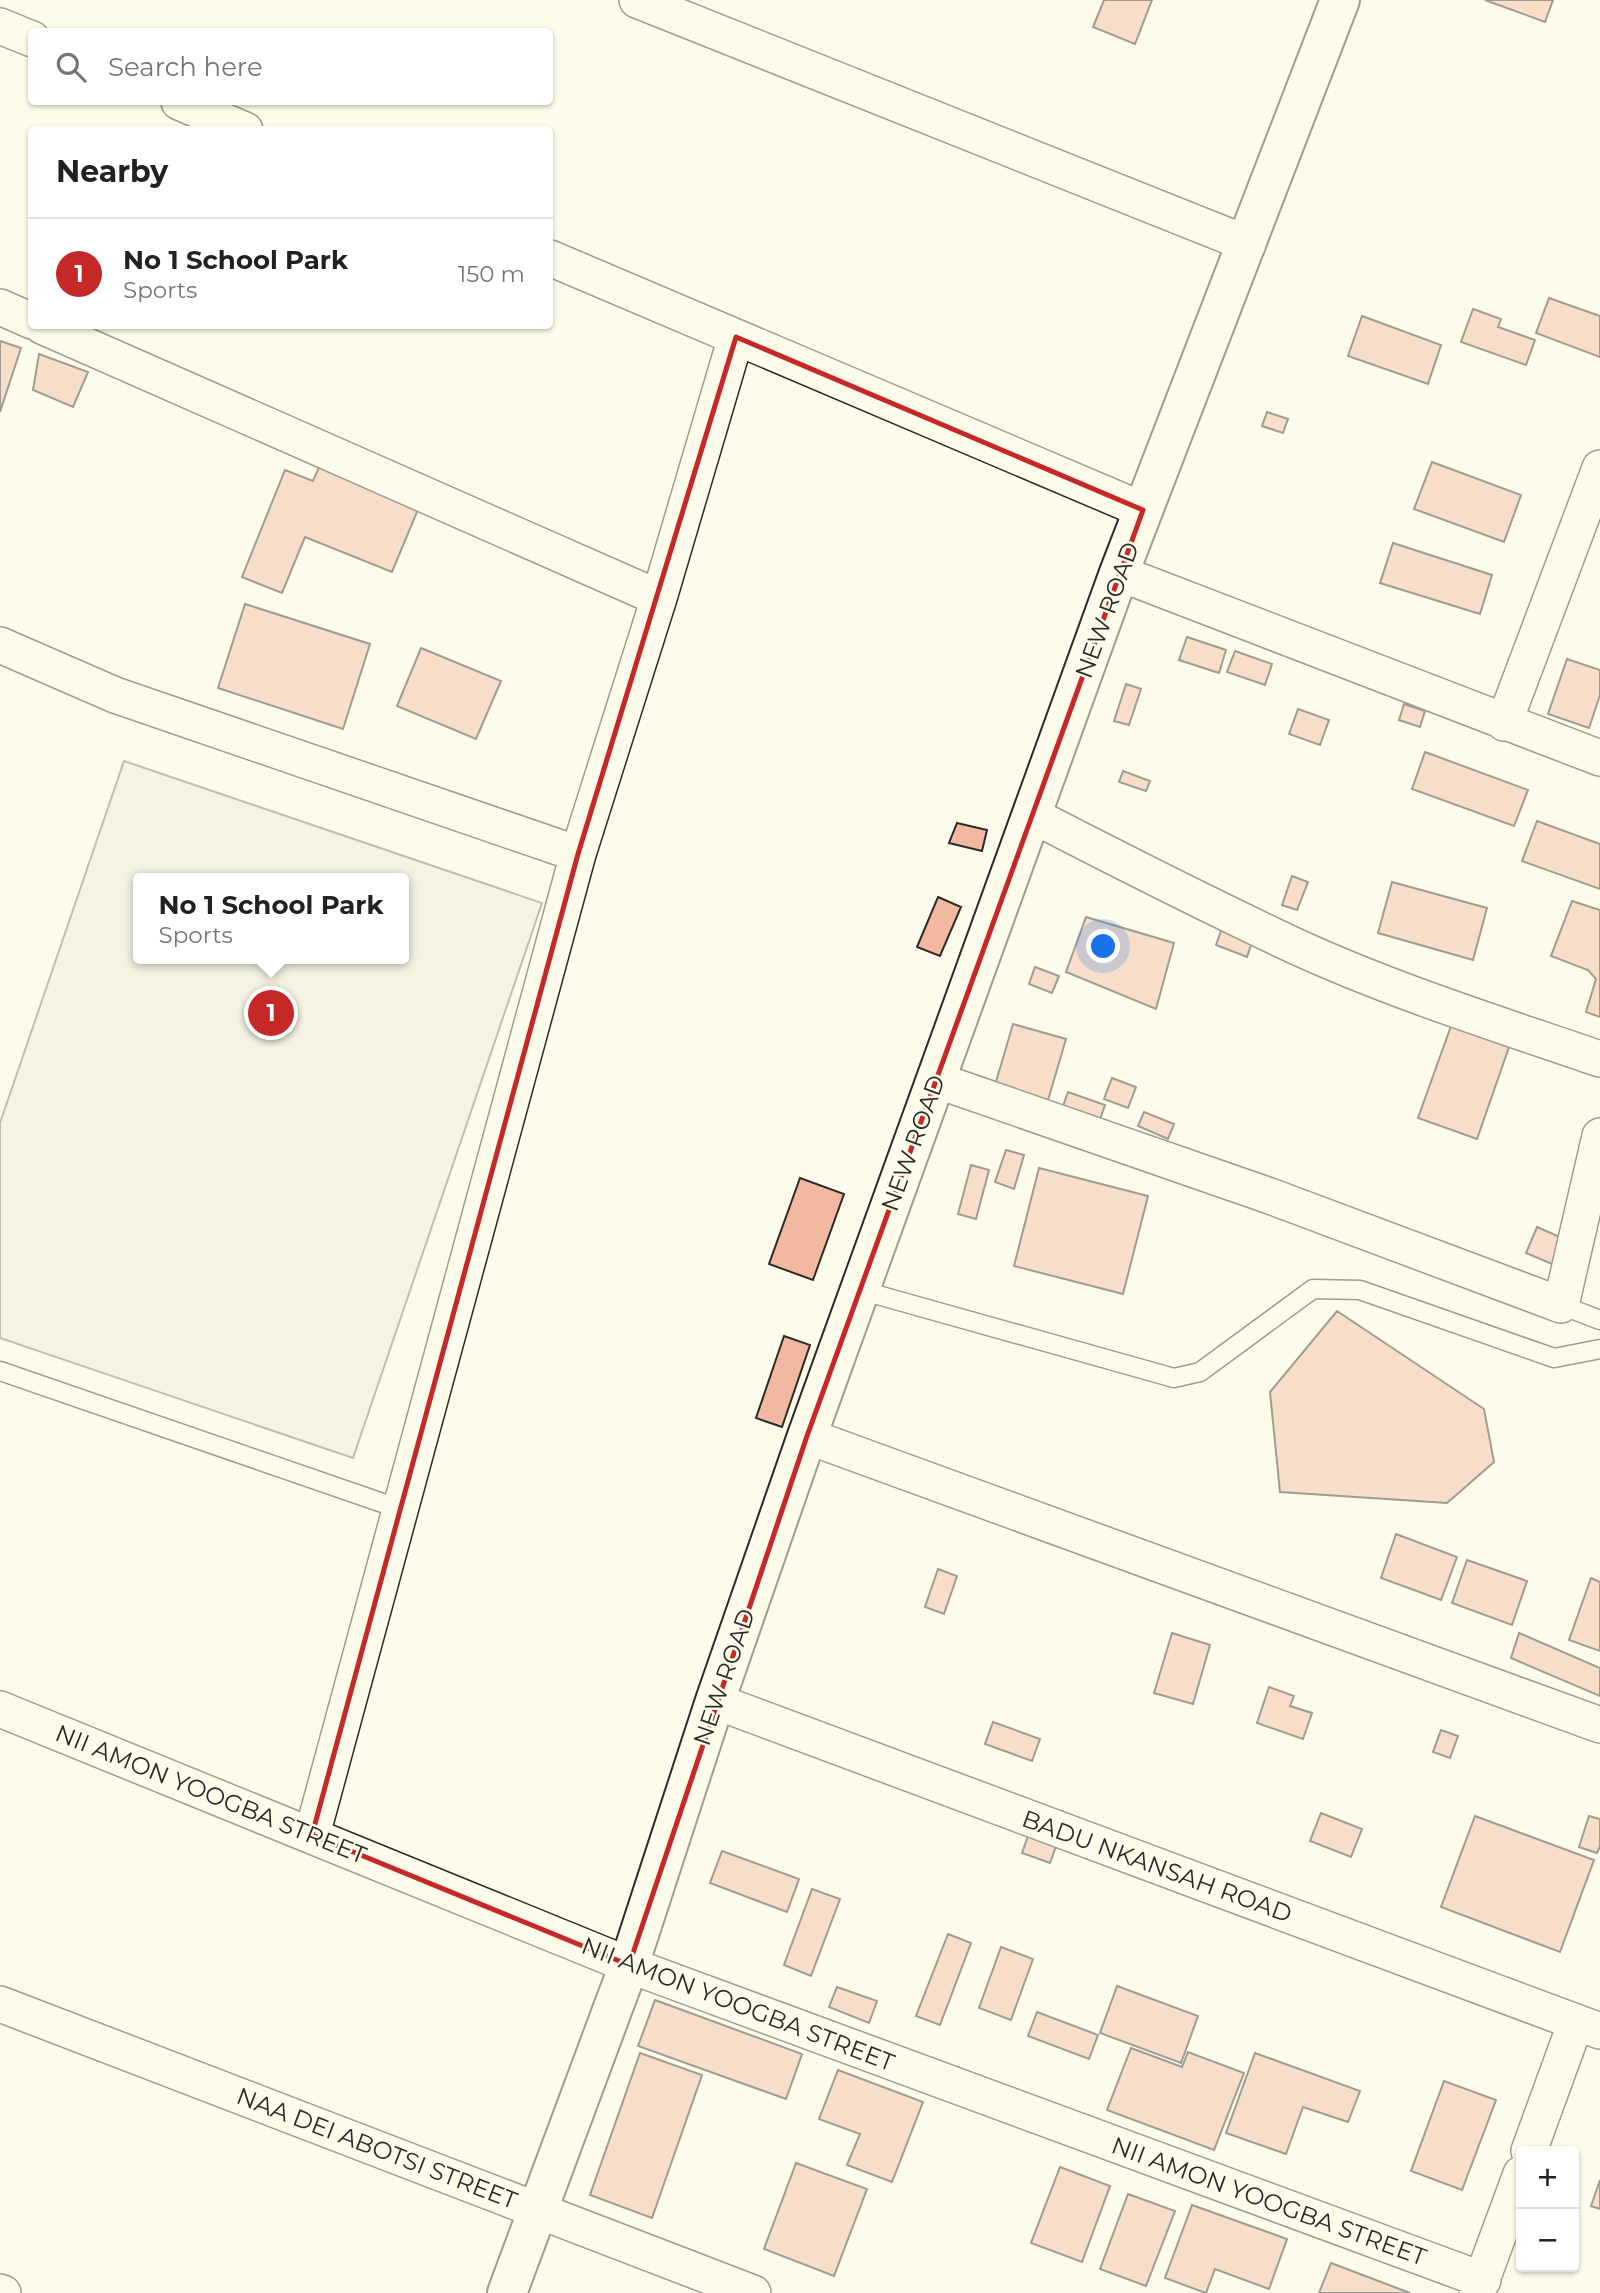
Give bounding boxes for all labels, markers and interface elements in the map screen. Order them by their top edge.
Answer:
search box [28,28,553,105]
icon: search [52,48,90,86]
text: Search here [108,51,263,83]
text: Nearby [56,153,168,190]
text: No 1 School Park [123,244,348,276]
text: 1 [74,260,84,288]
text: 150 m [458,260,525,288]
text: Sports [123,276,197,304]
street label: NEW ROAD [1069,538,1145,682]
popup [133,873,409,964]
text: No 1 School Park [159,889,383,921]
text: Sports [159,921,233,949]
your location [1086,929,1120,963]
pin: 1 [248,987,294,1039]
street label: NEW ROAD [875,1071,951,1215]
street label: NEW ROAD [687,1605,761,1749]
street label: NII AMON YOOGBA STREET [51,1718,371,1870]
street label: BADU NKANSAH ROAD [1018,1804,1296,1928]
street label: NII AMON YOOGBA STREET [577,1931,899,2077]
street label: NAA DEI ABOTSI STREET [233,2081,522,2215]
street label: NII AMON YOOGBA STREET [1108,2130,1430,2272]
map controls [1516,2146,1579,2272]
button: + [1516,2146,1579,2209]
button: − [1516,2209,1579,2272]

